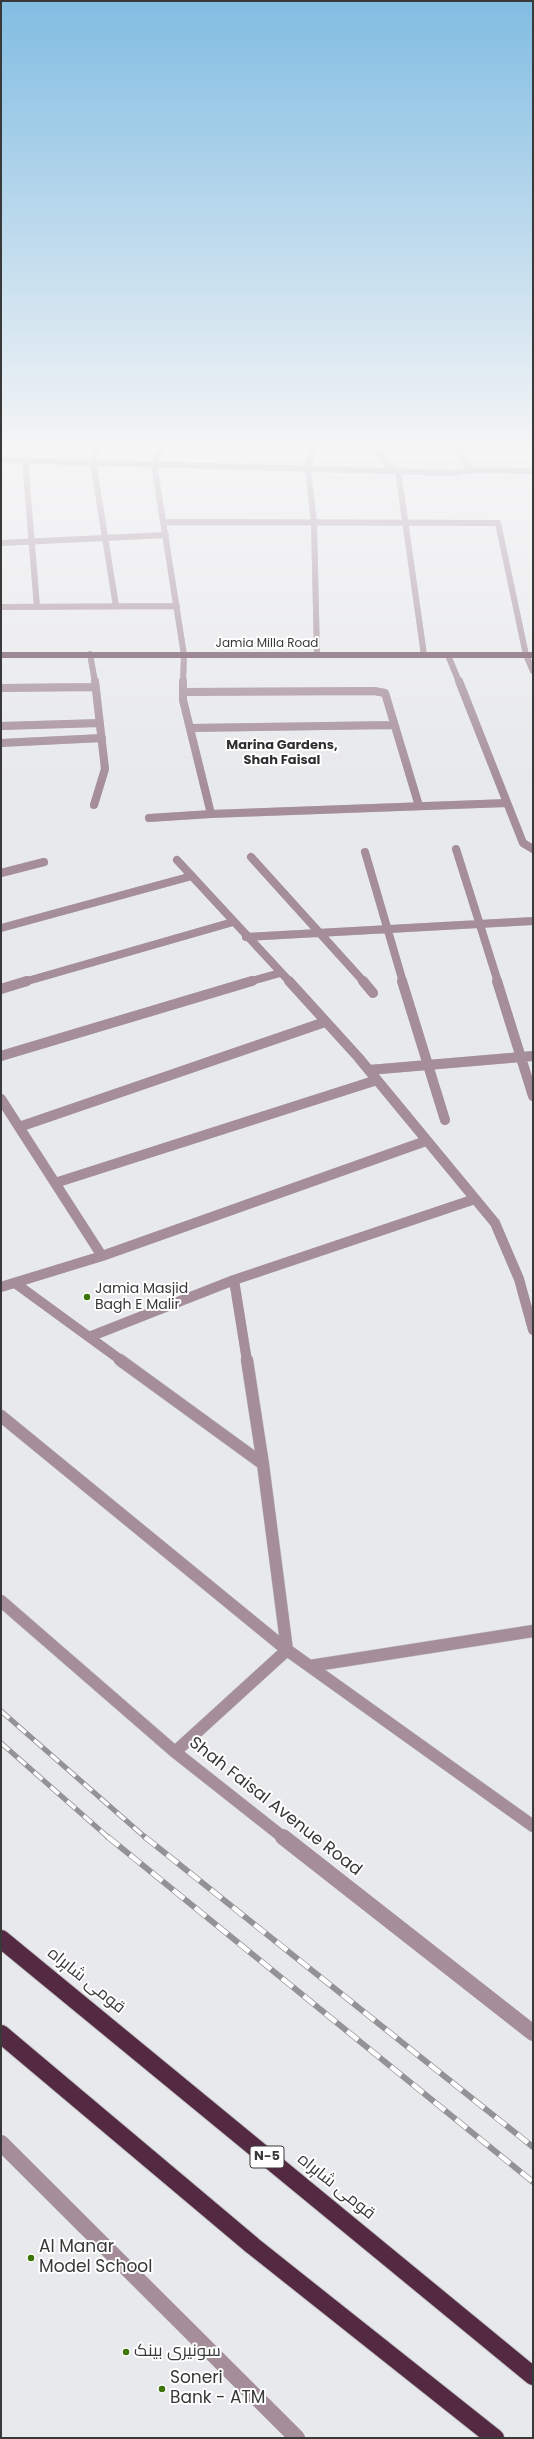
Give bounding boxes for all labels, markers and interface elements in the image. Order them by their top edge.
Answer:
street label: Jamia Milla Road [216,637,318,651]
district label: Marina Gardens, Shah Faisal [226,738,338,769]
place label: Jamia Masjid Bagh E Malir [95,1281,188,1314]
marker: Jamia Masjid Bagh E Malir [82,1292,92,1302]
street label: Shah Faisal Avenue Road [185,1733,365,1881]
street label: قومی شاہراہ [43,1944,129,2018]
road number: N-5 [250,2146,284,2168]
street label: قومی شاہراہ [293,2150,379,2224]
place label: Al Manar Model School [39,2238,152,2278]
marker: Al Manar Model School [26,2253,36,2263]
place label: سونیری بینک [134,2342,221,2362]
marker: سونیری بینک [121,2347,131,2357]
place label: Soneri Bank - ATM [170,2369,265,2409]
marker: Soneri Bank - ATM [157,2384,167,2394]

